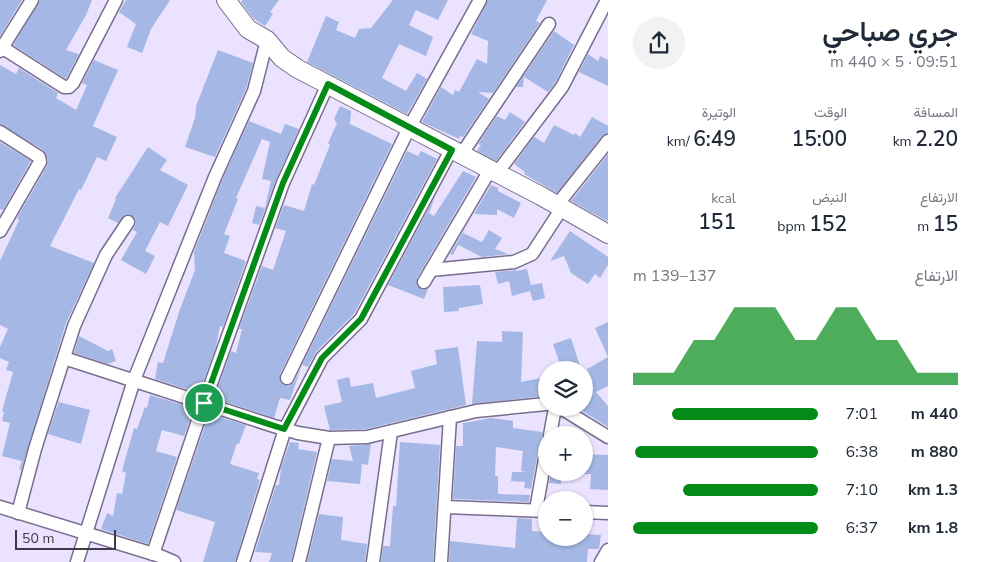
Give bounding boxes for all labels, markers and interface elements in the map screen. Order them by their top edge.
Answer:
text: جري صباحي [822,13,958,51]
button: share [633,17,685,69]
text: 09:51 · 5 × 440 m [830,51,958,73]
text: الوتيرة [702,103,736,122]
text: الوقت [814,103,847,122]
text: المسافة [914,103,958,122]
text: 6:49 [693,125,736,153]
text: 15:00 [792,125,847,153]
text: 2.20 [915,125,958,153]
text: /km [667,132,693,151]
text: km [893,132,915,151]
text: النبض [812,188,847,207]
text: الارتفاع [920,188,958,207]
text: kcal [711,189,736,208]
text: 151 [698,208,736,236]
text: 152 [809,210,847,238]
text: 15 [933,210,958,238]
text: bpm [777,217,809,236]
text: m [917,217,933,236]
text: 137–139 m [633,265,716,287]
text: الارتفاع [915,265,958,287]
map controls [538,361,593,546]
button: layers [538,361,593,416]
pin [183,382,225,424]
icon: arrive [190,389,218,417]
text: 7:01 [846,403,878,425]
text: 440 m [911,403,958,425]
button: + [538,426,593,481]
text: 6:38 [846,441,878,463]
text: 880 m [911,441,958,463]
text: 7:10 [846,479,878,501]
text: 1.3 km [908,479,958,501]
button: − [538,491,593,546]
text: 6:37 [846,517,878,539]
text: 1.8 km [908,517,958,539]
scale bar [15,527,116,550]
text: 50 m [22,529,54,548]

